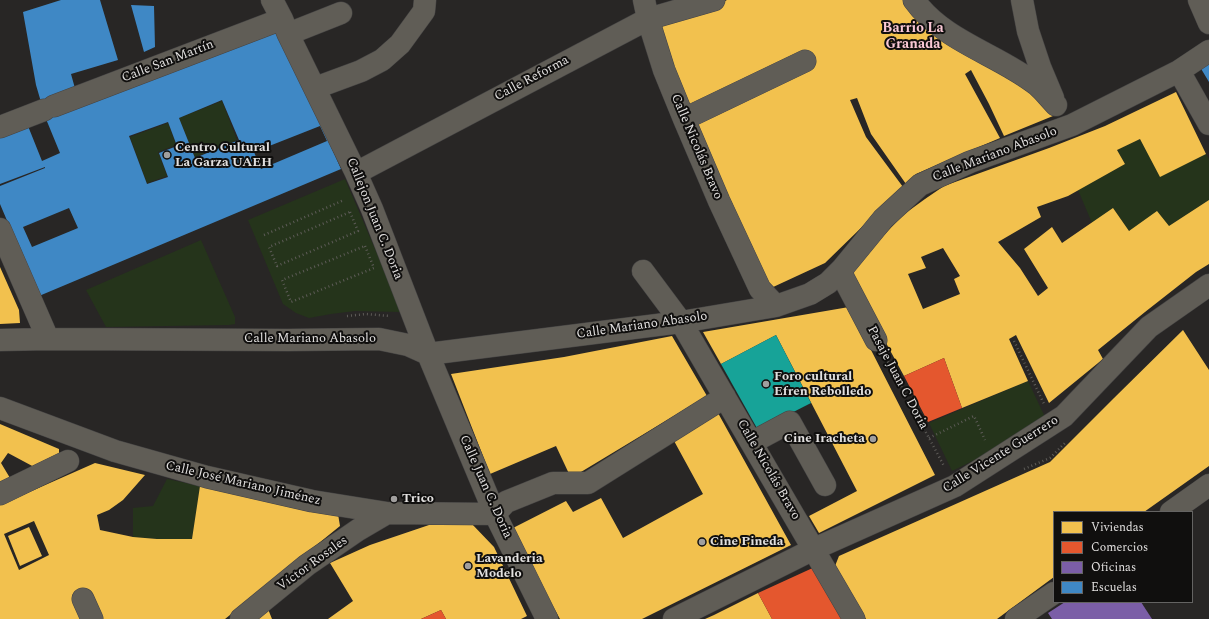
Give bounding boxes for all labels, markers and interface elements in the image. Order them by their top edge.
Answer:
district label: Barrio La Granada [882,21,944,54]
street label: Calle San Martín [120,37,216,87]
street label: Calle Reforma [492,53,572,105]
street label: Calle Nicolás Bravo [667,92,725,202]
street label: Calle Mariano Abasolo [931,124,1059,186]
place label: Centro Cultural La Garza UAEH [175,140,272,171]
marker: Centro Cultural La Garza UAEH [162,150,172,160]
street label: Callejon Juan C. Doria [342,156,406,282]
street label: Calle Mariano Abasolo [576,309,708,343]
street label: Pasaje Juan C Doria [863,324,931,432]
street label: Calle Mariano Abasolo [244,331,376,347]
place label: Foro cultural Efren Rebolledo [774,369,871,400]
marker: Foro cultural Efren Rebolledo [761,379,771,389]
street label: Calle Vicente Guerrero [940,413,1062,497]
street label: Calle Nicolás Bravo [733,417,803,523]
place label: Cine Iracheta [784,431,865,447]
street label: Calle Juan C. Doria [455,433,515,541]
marker: Cine Iracheta [868,434,878,444]
street label: Calle José Mariano Jiménez [164,459,322,509]
place label: Trico [402,491,434,507]
marker: Trico [389,494,399,504]
legend [1053,511,1193,603]
text: Viviendas [1091,518,1144,537]
street label: Víctor Rosales [275,533,351,595]
place label: Cine Pineda [710,534,783,550]
marker: Cine Pineda [697,537,707,547]
text: Comercios [1091,538,1148,557]
place label: Lavanderia Modelo [476,551,543,582]
text: Oficinas [1091,558,1136,577]
marker: Lavanderia Modelo [463,561,473,571]
text: Escuelas [1091,578,1137,597]

